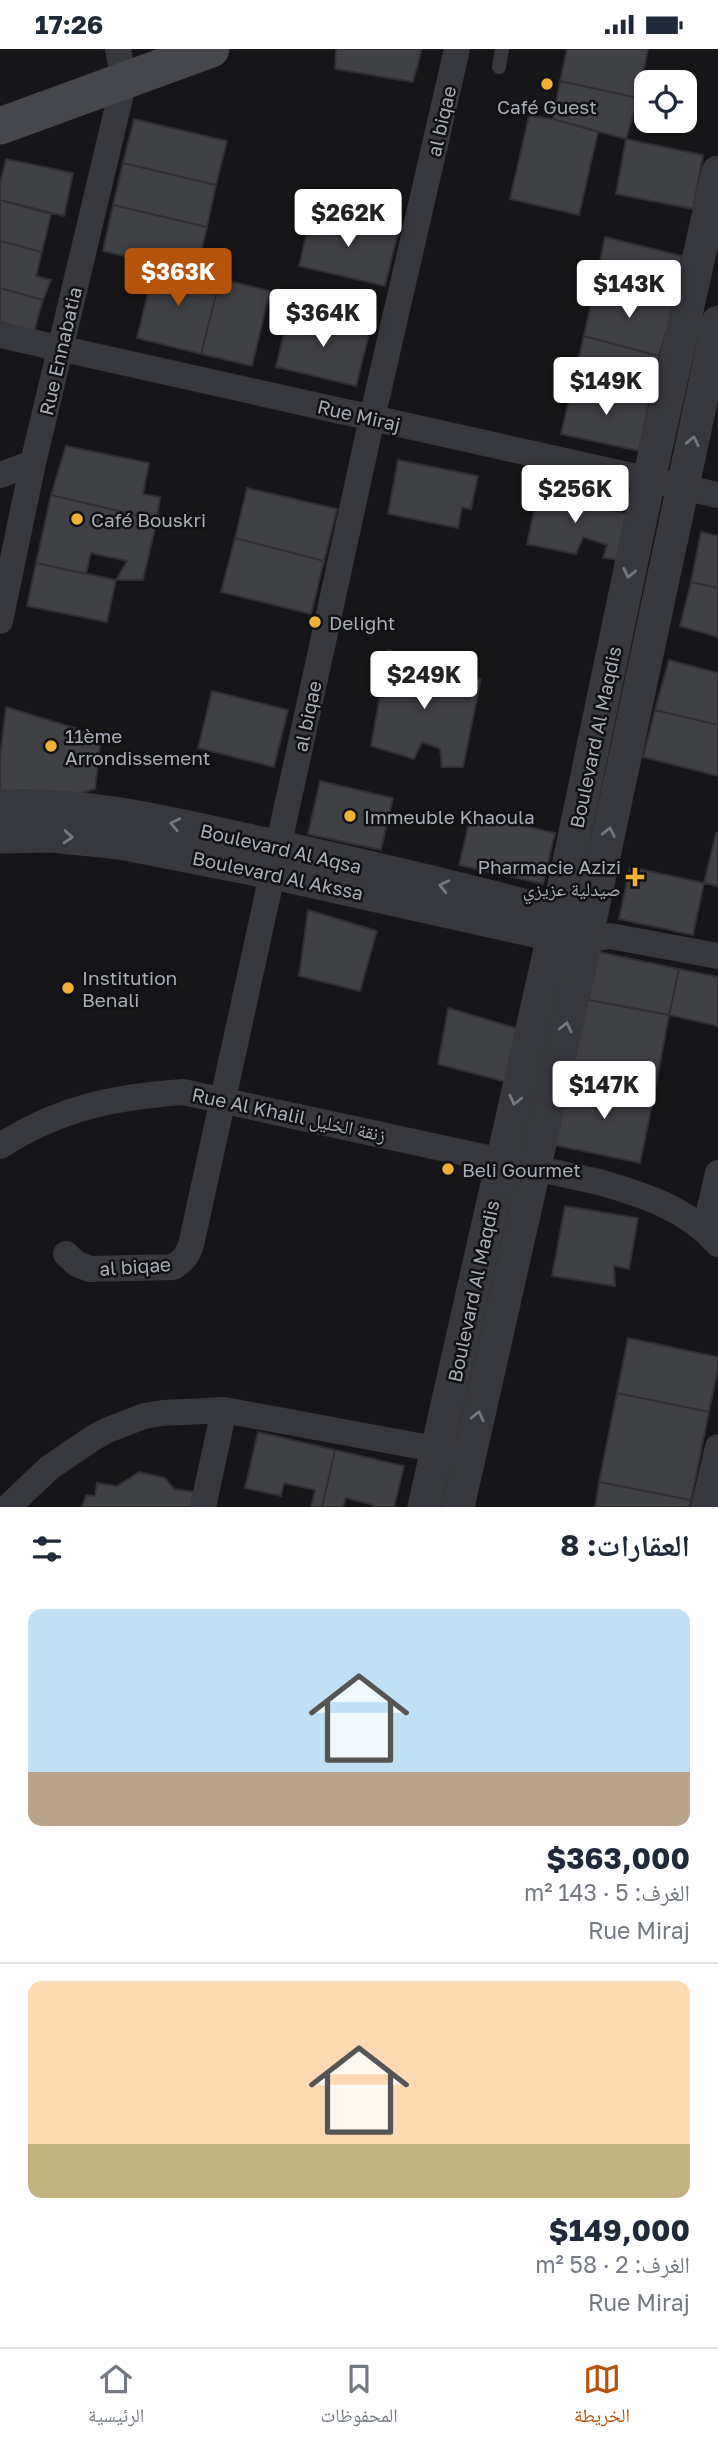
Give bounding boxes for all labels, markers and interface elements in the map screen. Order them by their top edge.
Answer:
text: 17:26 [35,9,103,40]
map controls [634,70,697,133]
button: locate [634,70,697,133]
marker: Café Guest [539,76,555,92]
street label: al biqae [422,83,460,159]
place label: Café Guest [497,95,597,118]
pin: $262K [299,189,397,249]
text: $262K [311,198,385,226]
pin: $363K [129,249,227,308]
text: $363K [141,257,215,285]
pin: $143K [580,261,678,320]
text: $143K [593,269,665,297]
street label: Rue Ennabatia [34,285,86,417]
pin: $364K [274,289,372,349]
text: $364K [285,298,361,326]
pin: $149K [557,357,655,417]
text: $149K [570,366,642,394]
street label: Rue Miraj [315,394,403,436]
one-way arrow [685,435,700,447]
pin: $256K [526,465,624,525]
text: $256K [538,474,612,502]
place label: Café Bouskri [91,508,206,531]
marker: Café Bouskri [69,511,85,527]
one-way arrow [623,567,638,579]
place label: Delight [329,611,395,634]
marker: Delight [307,614,323,630]
street label: Boulevard Al Maqdis [564,644,626,830]
pin: $249K [375,651,473,711]
text: $249K [386,660,462,688]
street label: al biqae [288,678,326,754]
place label: 11ème Arrondissement [65,724,210,769]
marker: 11ème Arrondissement [43,738,59,754]
place label: Immeuble Khaoula [364,805,535,828]
marker: Immeuble Khaoula [342,808,358,824]
one-way arrow [169,818,181,832]
street label: Boulevard Al Aqsa [198,818,364,878]
one-way arrow [601,826,616,838]
one-way arrow [62,830,74,845]
street label: Boulevard Al Akssa [190,846,366,904]
place label: Pharmacie Azizi صيدلية عزيزي [477,855,621,904]
marker: Pharmacie Azizi صيدلية عزيزي [627,869,643,885]
one-way arrow [438,880,450,894]
place label: Institution Benali [82,966,177,1011]
marker: Institution Benali [60,980,76,996]
one-way arrow [558,1021,572,1033]
pin: $147K [555,1061,653,1121]
text: $147K [569,1070,639,1098]
street label: Rue Al Khalil زنقة الخليل [190,1082,388,1147]
one-way arrow [509,1094,524,1106]
place label: Beli Gourmet [462,1158,581,1181]
marker: Beli Gourmet [440,1161,456,1177]
street label: Boulevard Al Maqdis [442,1198,504,1384]
street label: al biqae [98,1252,172,1280]
one-way arrow [470,1410,485,1422]
text: العقارات: 8 [560,1527,690,1563]
icon: filters [28,1530,66,1568]
icon: home [296,1655,422,1781]
text: $363,000 [546,1840,690,1876]
text: الغرف: 5 · 143 m² [524,1878,690,1906]
text: Rue Miraj [588,1916,690,1944]
icon: home [296,2027,422,2153]
text: $149,000 [549,2212,690,2248]
text: الغرف: 2 · 58 m² [535,2250,690,2278]
text: Rue Miraj [588,2288,690,2316]
tab: الرئيسية [88,2360,144,2434]
tab: المحفوظات [321,2360,398,2434]
tab: الخريطة [574,2360,630,2434]

